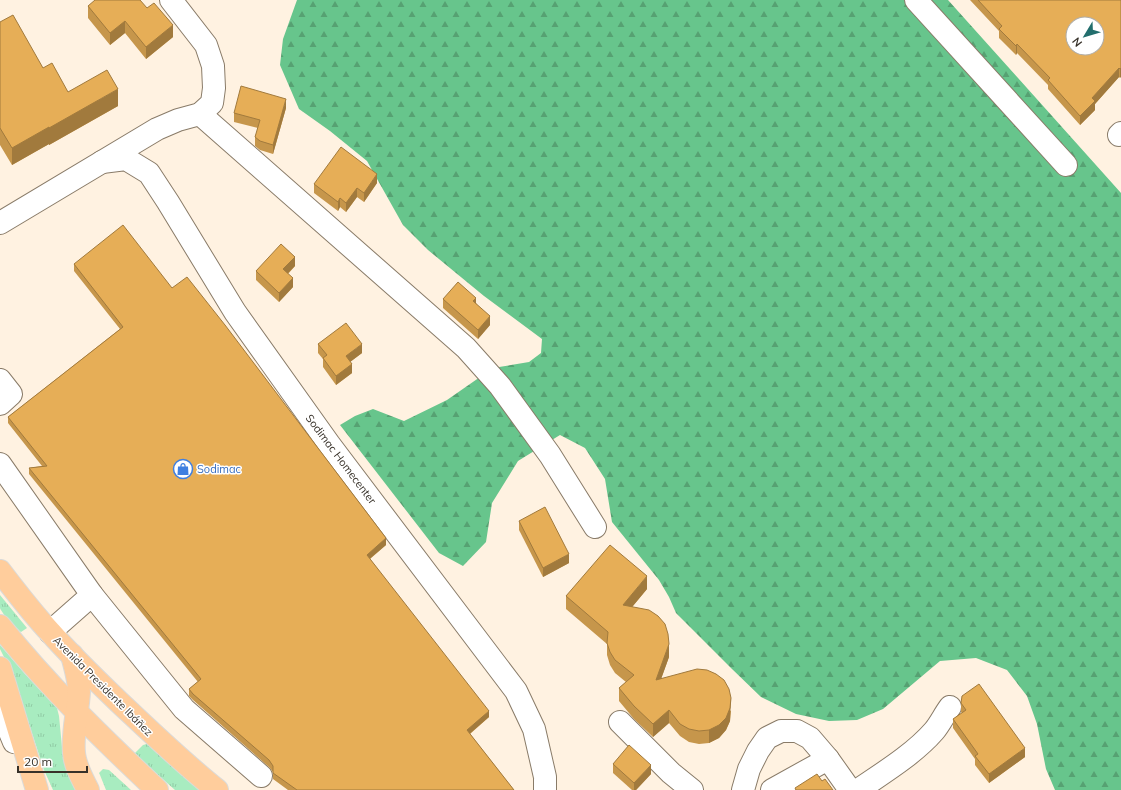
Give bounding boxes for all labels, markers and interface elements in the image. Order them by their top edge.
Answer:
north arrow [1065,16,1105,56]
text: N [1069,35,1085,50]
street label: Sodimac Homecenter [303,411,379,507]
shop icon: Sodimac [172,458,194,480]
place label: Sodimac [197,462,242,476]
street label: Avenida Presidente Ibáñez [50,633,156,739]
scale bar [18,748,87,774]
text: 20 m [24,754,52,769]

